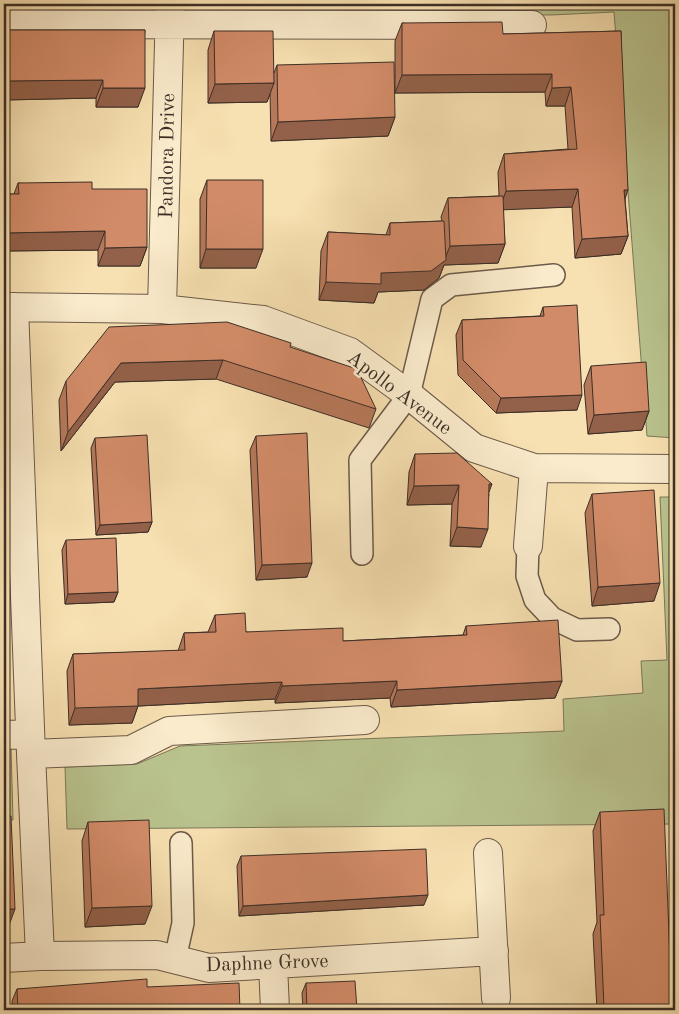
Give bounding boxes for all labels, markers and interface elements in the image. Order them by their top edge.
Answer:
street label: Pandora Drive [157,93,179,219]
street label: Apollo Avenue [343,348,455,439]
street label: Daphne Grove [205,952,329,976]

